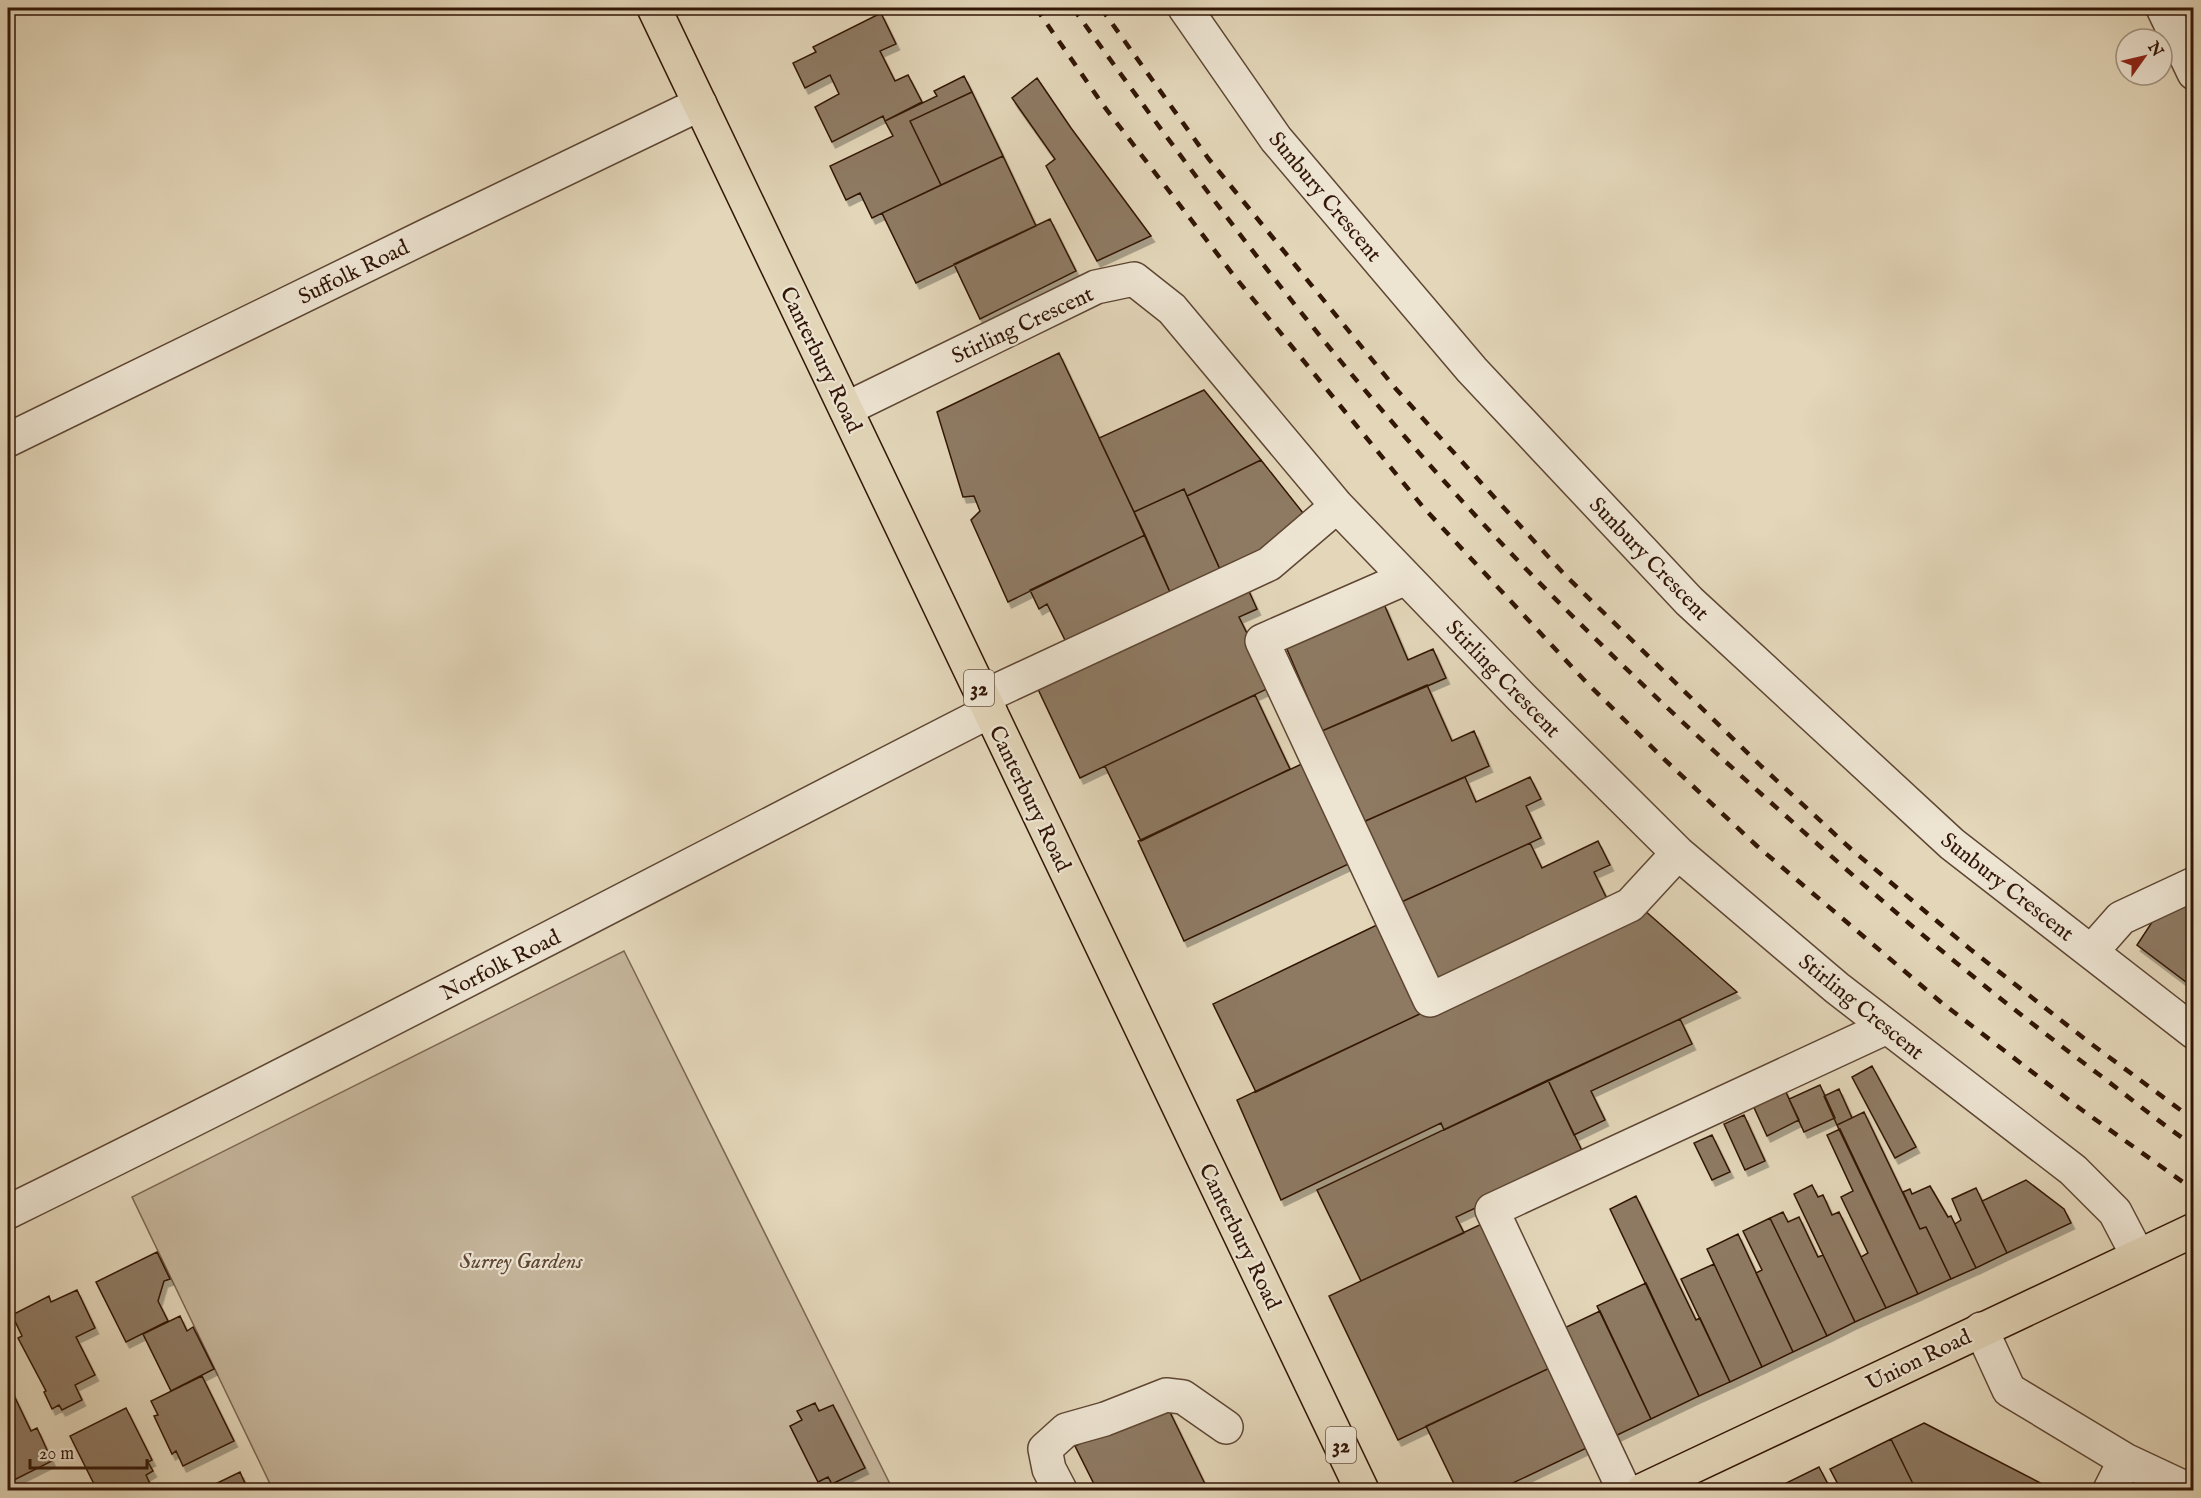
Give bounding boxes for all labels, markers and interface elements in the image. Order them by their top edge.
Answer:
north arrow [2114,27,2174,87]
text: N [2142,38,2167,61]
street label: Sunbury Crescent [1262,126,1387,268]
street label: Suffolk Road [294,234,414,312]
street label: Stirling Crescent [947,281,1099,371]
street label: Canterbury Road [773,282,868,438]
street label: Sunbury Crescent [1582,492,1715,627]
street label: Stirling Crescent [1439,614,1566,745]
road number: 32 [964,670,994,706]
street label: Canterbury Road [982,721,1077,877]
street label: Sunbury Crescent [1935,827,2079,949]
street label: Norfolk Road [437,924,566,1008]
street label: Stirling Crescent [1792,948,1930,1067]
street label: Canterbury Road [1192,1159,1287,1315]
park label: Surrey Gardens [459,1248,583,1276]
street label: Union Road [1862,1323,1976,1398]
road number: 32 [1326,1427,1356,1463]
scale bar [30,1432,147,1470]
text: 20 m [39,1443,74,1466]

